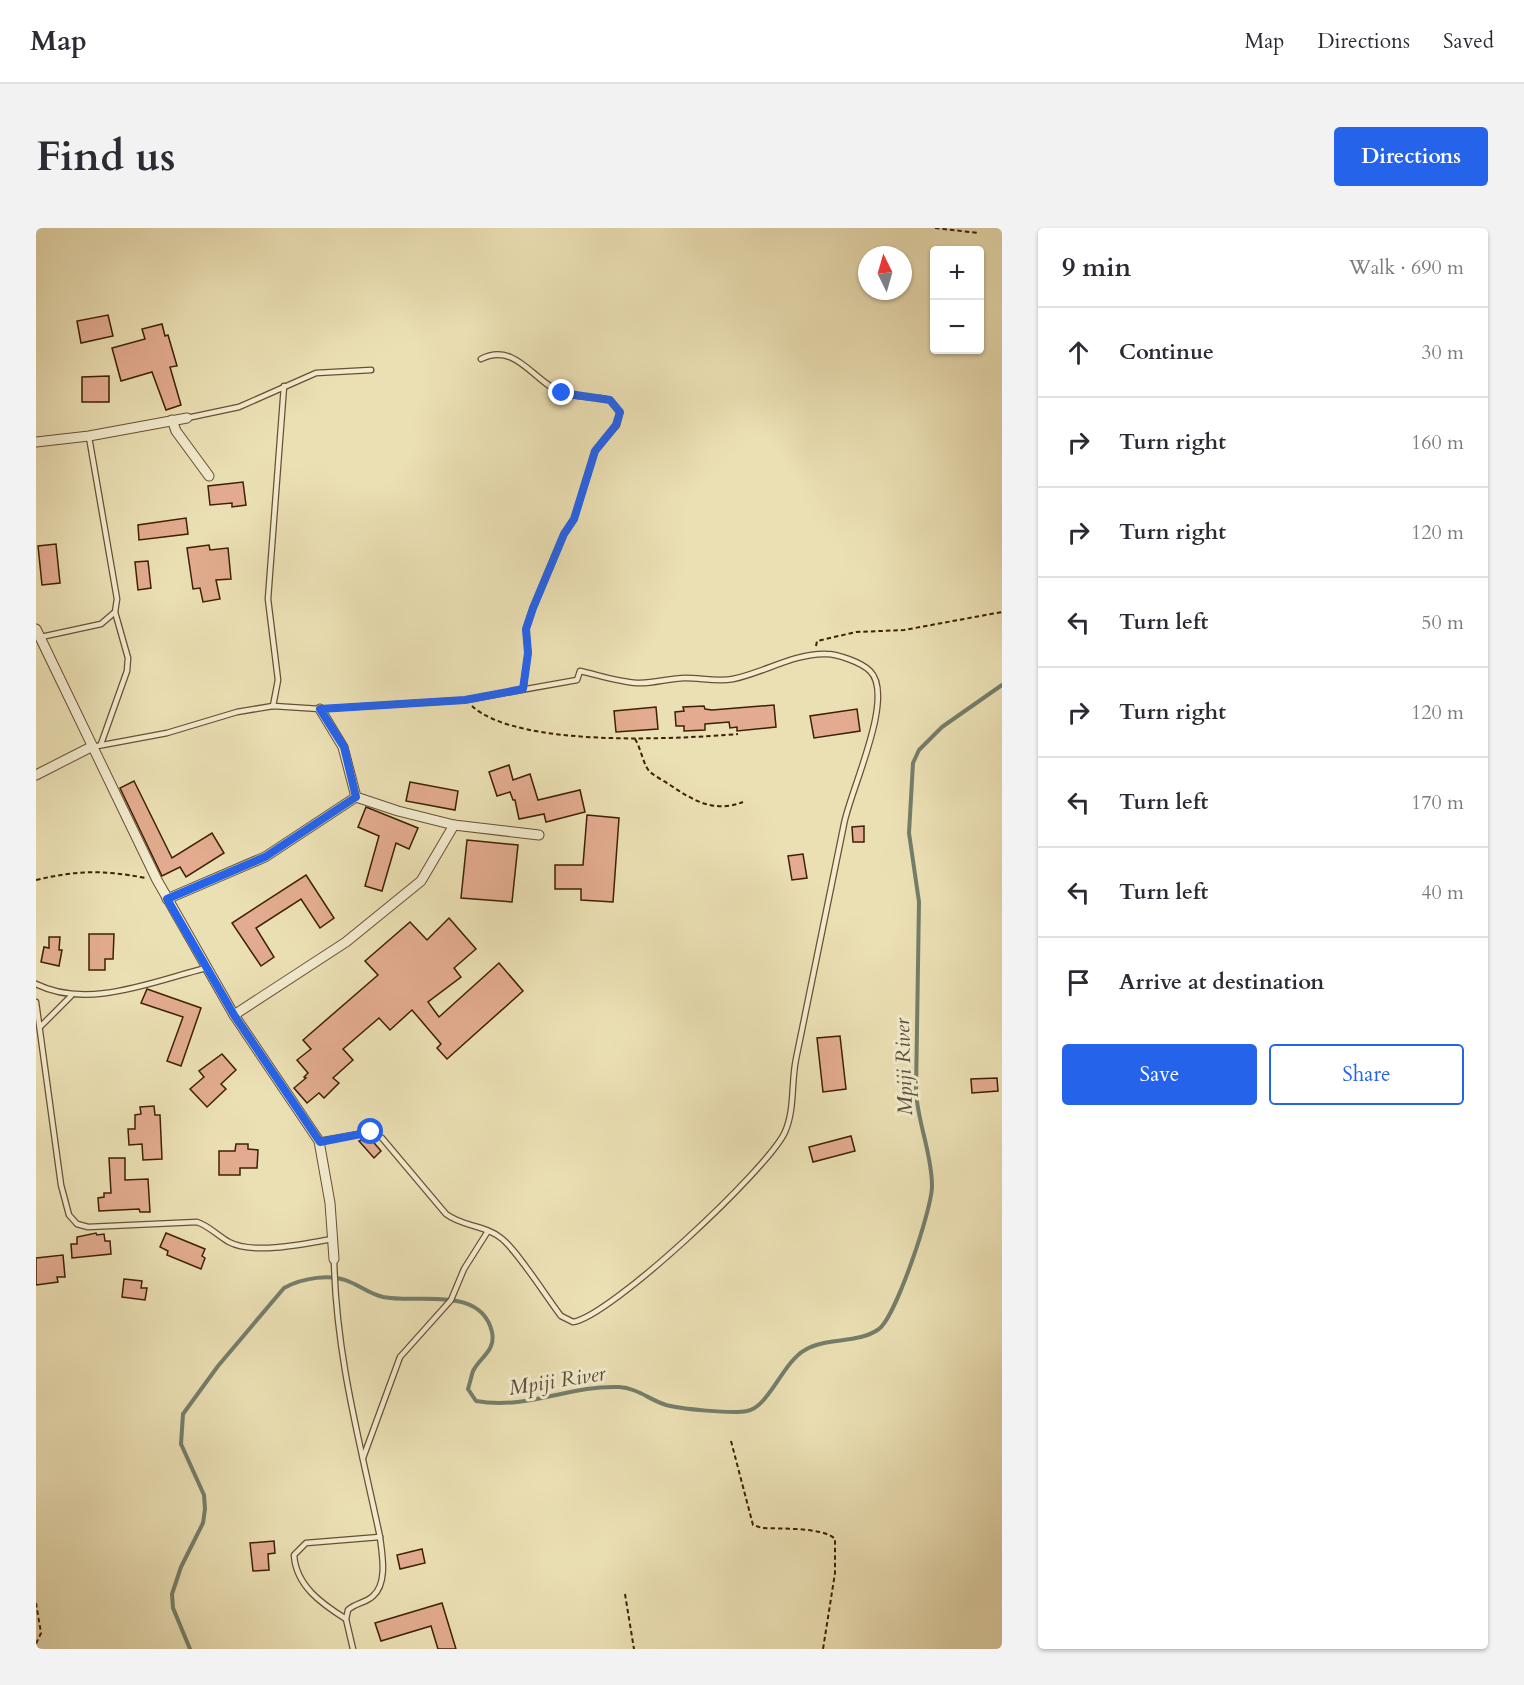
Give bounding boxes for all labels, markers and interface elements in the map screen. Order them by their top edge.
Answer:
text: Map [30,22,87,60]
text: Map [1244,27,1284,56]
text: Directions [1317,27,1410,56]
text: Saved [1443,27,1494,56]
button: Directions [1334,127,1488,186]
text: Find us [36,128,176,185]
north arrow [858,246,912,300]
map controls [930,246,984,354]
button: + [930,246,984,300]
text: 9 min [1062,250,1131,285]
text: Walk · 690 m [1349,254,1464,281]
button: − [930,300,984,354]
icon: ahead [1062,336,1095,369]
text: Continue [1119,337,1214,367]
text: 30 m [1421,339,1464,366]
route end [548,379,574,405]
icon: right [1062,426,1095,459]
text: Turn right [1119,427,1226,457]
text: 160 m [1411,429,1464,456]
icon: right [1062,516,1095,549]
text: Turn right [1119,517,1226,547]
text: 120 m [1411,519,1464,546]
icon: left [1062,606,1095,639]
text: Turn left [1119,607,1208,637]
text: 50 m [1421,609,1464,636]
icon: right [1062,696,1095,729]
text: Turn right [1119,697,1226,727]
text: 120 m [1411,699,1464,726]
icon: left [1062,786,1095,819]
text: Turn left [1119,787,1208,817]
text: 170 m [1411,789,1464,816]
icon: left [1062,876,1095,909]
text: Turn left [1119,877,1208,907]
text: 40 m [1421,879,1464,906]
icon: arrive [1062,966,1095,999]
text: Arrive at destination [1119,967,1324,997]
water label: Mpiji River [888,1017,920,1116]
button: Save [1062,1044,1257,1105]
button: Share [1269,1044,1464,1105]
route start [357,1118,383,1144]
water label: Mpiji River [506,1359,609,1403]

